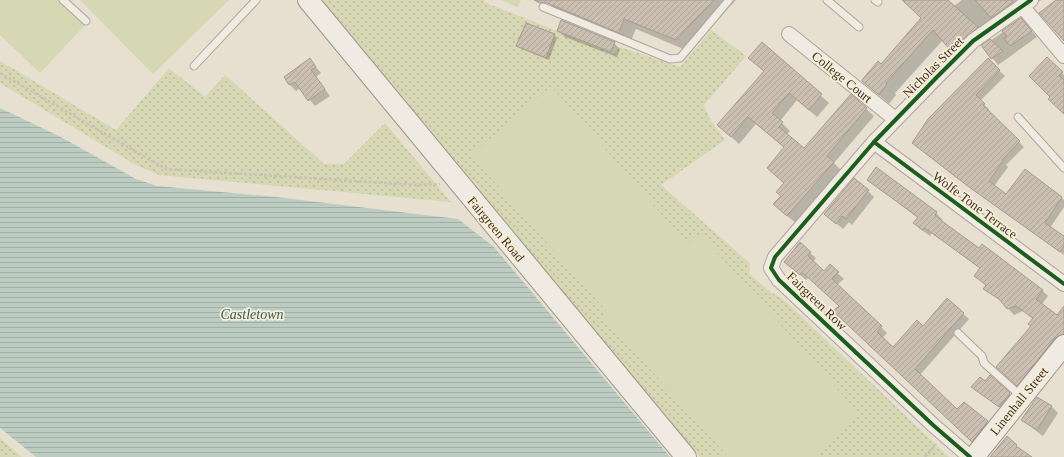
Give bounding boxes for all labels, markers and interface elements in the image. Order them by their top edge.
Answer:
street label: Nicholas Street [899,33,967,101]
street label: College Court [809,48,876,106]
street label: Wolfe Tone Terrace [930,168,1020,242]
street label: Fairgreen Road [464,193,528,265]
street label: Fairgreen Row [784,269,850,334]
water label: Castletown [220,307,284,322]
street label: Linenhall Street [987,364,1051,438]

